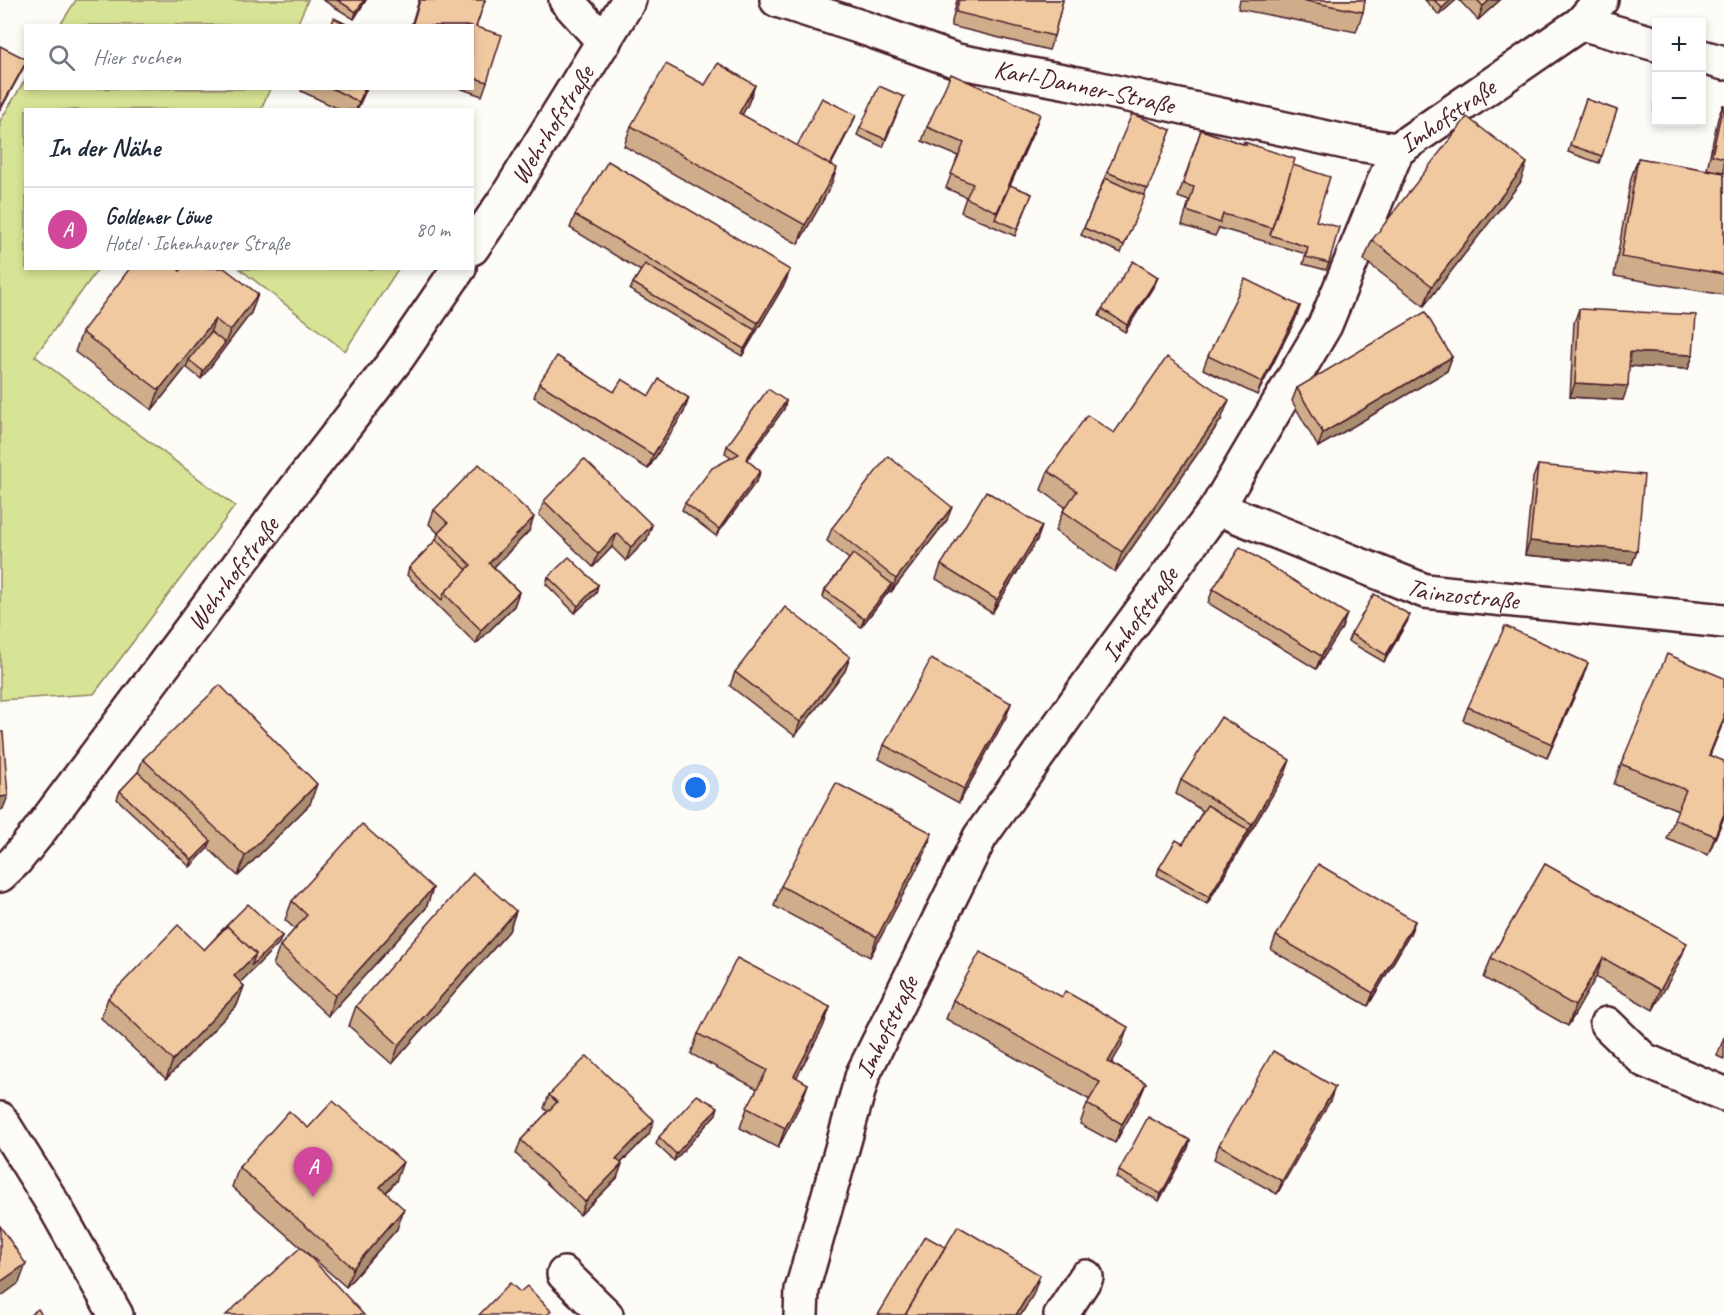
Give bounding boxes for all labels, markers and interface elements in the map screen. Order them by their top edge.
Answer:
map controls [1652,18,1706,126]
button: + [1652,18,1706,72]
search box [24,24,474,90]
icon: search [45,41,78,74]
text: Hier suchen [93,43,181,71]
street label: Karl-Danner-Straße [992,52,1180,122]
street label: Wehrhofstraße [503,57,602,190]
street label: Imhofstraße [1393,69,1504,160]
button: − [1652,72,1706,126]
text: In der Nähe [48,131,160,164]
text: Goldener Löwe [105,203,211,231]
text: A [62,217,73,242]
text: 80 m [416,217,450,242]
text: Hotel · Ichenhauser Straße [105,231,289,256]
street label: Wehrhofstraße [179,508,287,637]
street label: Imhofstraße [1094,558,1187,668]
street label: Tainzostraße [1402,569,1523,617]
your location [681,773,710,802]
street label: Imhofstraße [847,968,926,1083]
pin: A [294,1148,332,1197]

